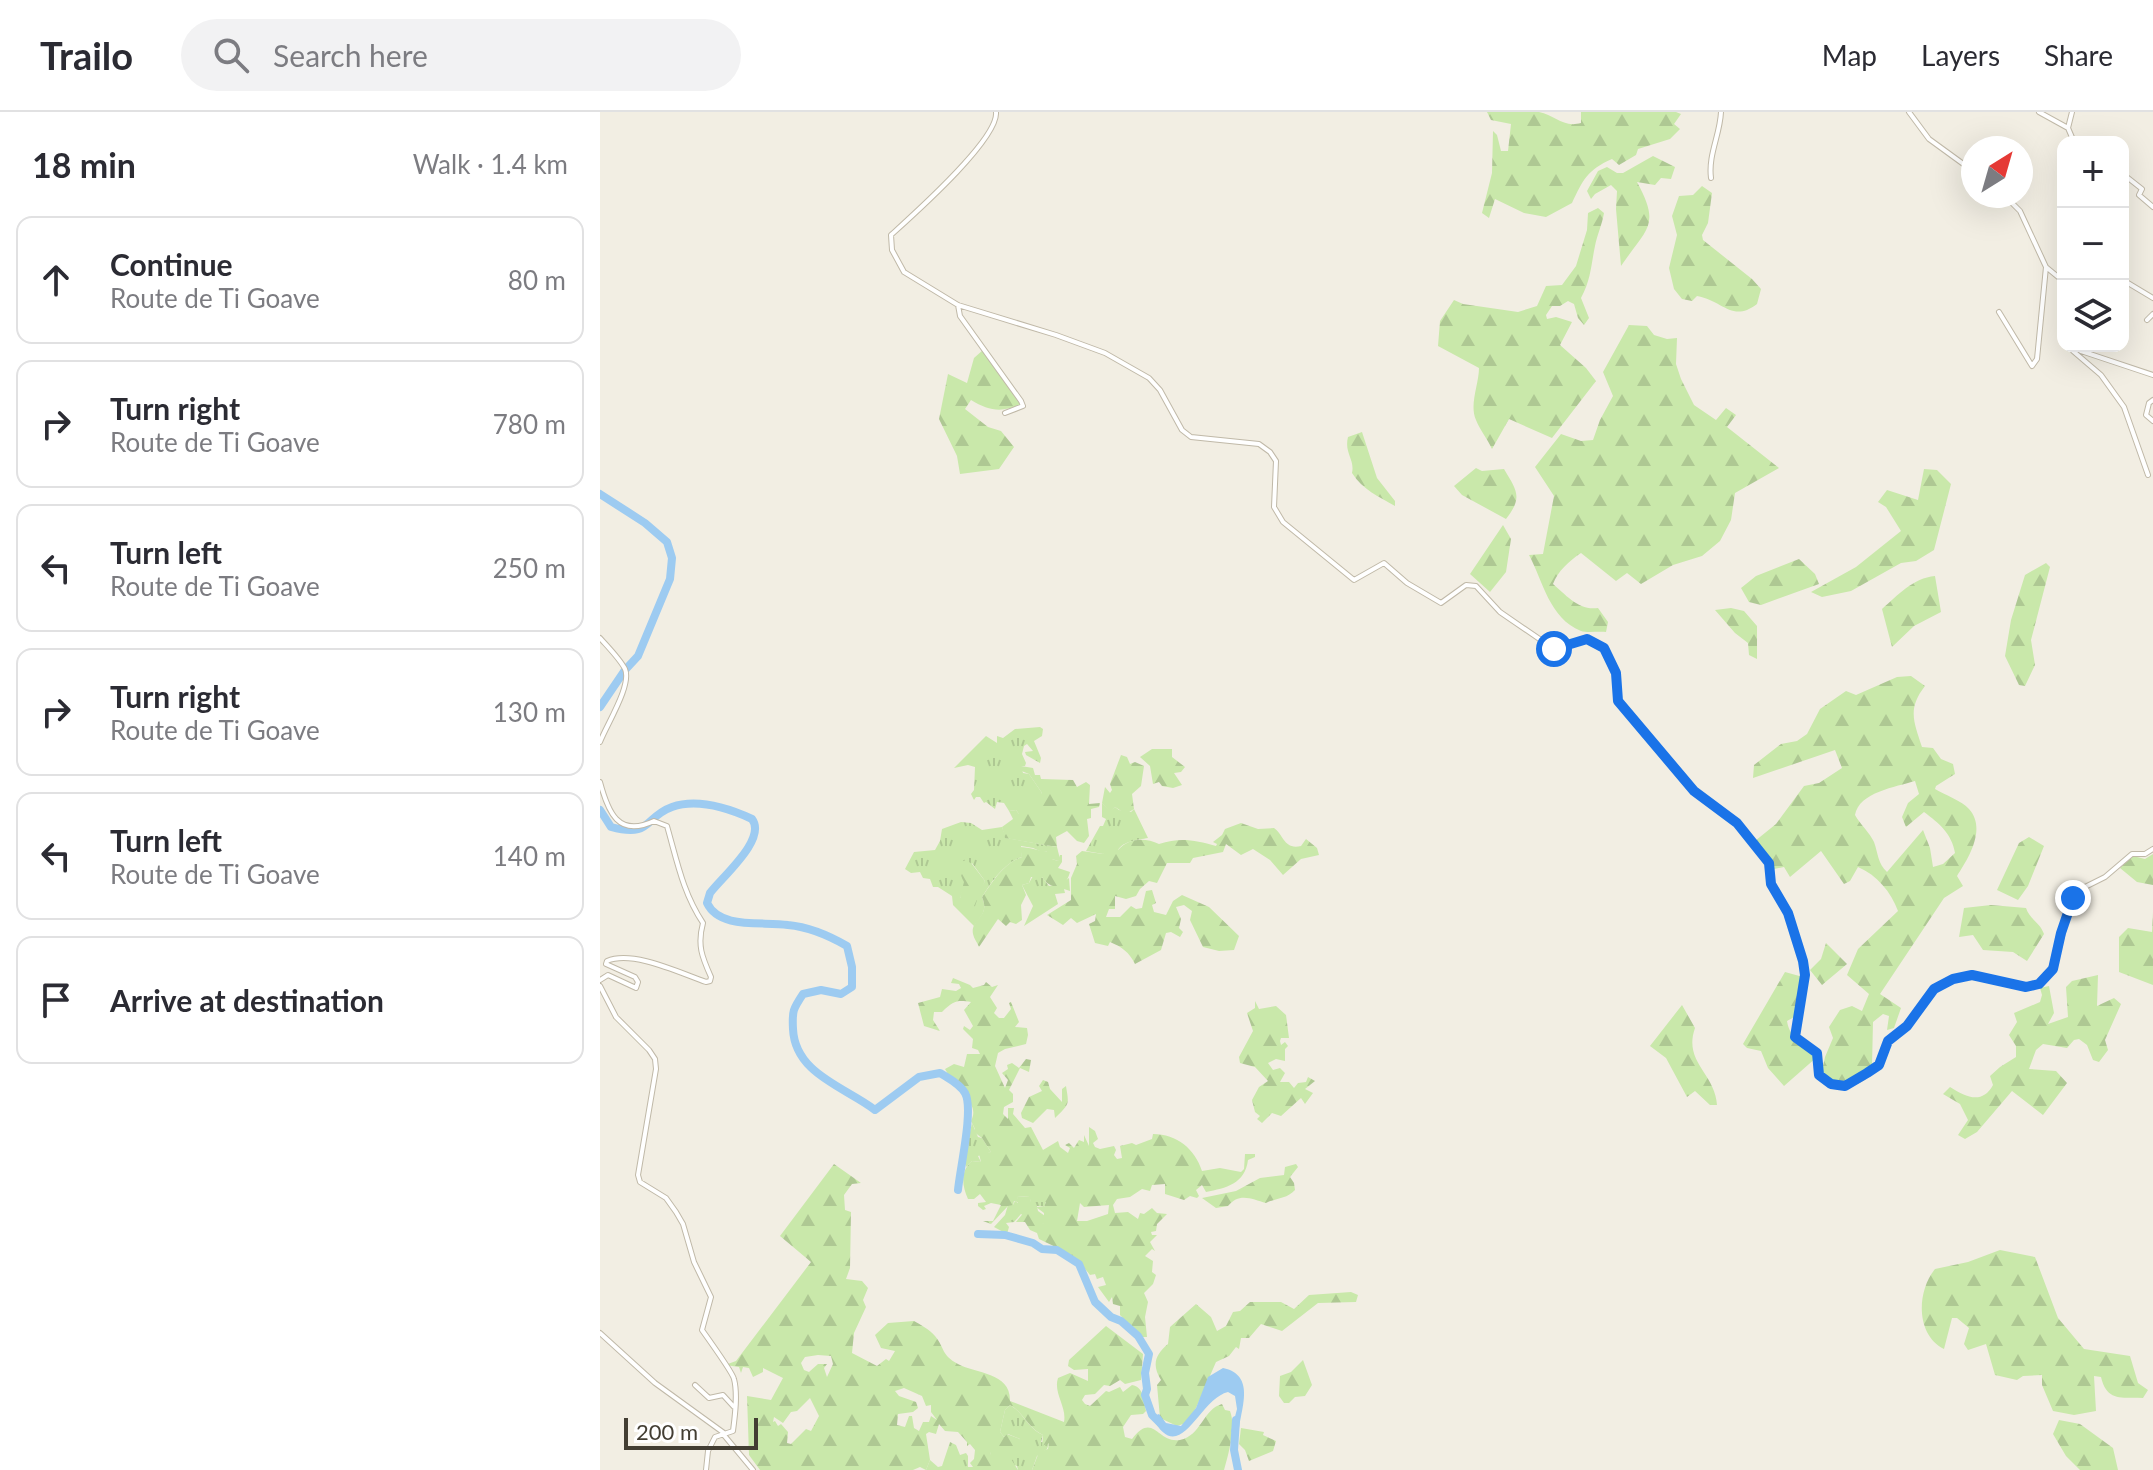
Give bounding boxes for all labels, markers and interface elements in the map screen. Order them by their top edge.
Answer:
search box [181,19,741,91]
text: Trailo [40,32,133,78]
icon: search [209,33,253,77]
text: Search here [273,37,428,73]
text: Map [1822,38,1877,72]
text: Layers [1921,38,2000,72]
text: Share [2044,38,2113,72]
north arrow [1961,136,2033,208]
map controls [2057,136,2129,352]
button: + [2057,136,2129,208]
text: 18 min [32,144,136,185]
text: Walk · 1.4 km [413,148,568,180]
button: − [2057,208,2129,280]
text: Continue [110,246,233,282]
icon: ahead [34,258,78,302]
text: 80 m [508,264,566,296]
button: layers [2057,280,2129,352]
text: Route de Ti Goave [110,282,320,314]
text: Turn right [110,390,240,426]
icon: right [34,402,78,446]
text: 780 m [493,408,566,440]
text: Route de Ti Goave [110,426,320,458]
text: Turn left [110,534,222,570]
icon: left [34,546,78,590]
text: 250 m [493,552,566,584]
text: Route de Ti Goave [110,570,320,602]
route start [1536,631,1572,667]
text: Turn right [110,678,240,714]
icon: right [34,690,78,734]
text: 130 m [493,696,566,728]
text: Route de Ti Goave [110,714,320,746]
text: Turn left [110,822,222,858]
icon: left [34,834,78,878]
text: 140 m [493,840,566,872]
text: Route de Ti Goave [110,858,320,890]
route end [2055,880,2091,916]
icon: arrive [34,978,78,1022]
text: Arrive at destination [110,982,384,1018]
scale bar [624,1414,758,1450]
text: 200 m [636,1418,698,1445]

